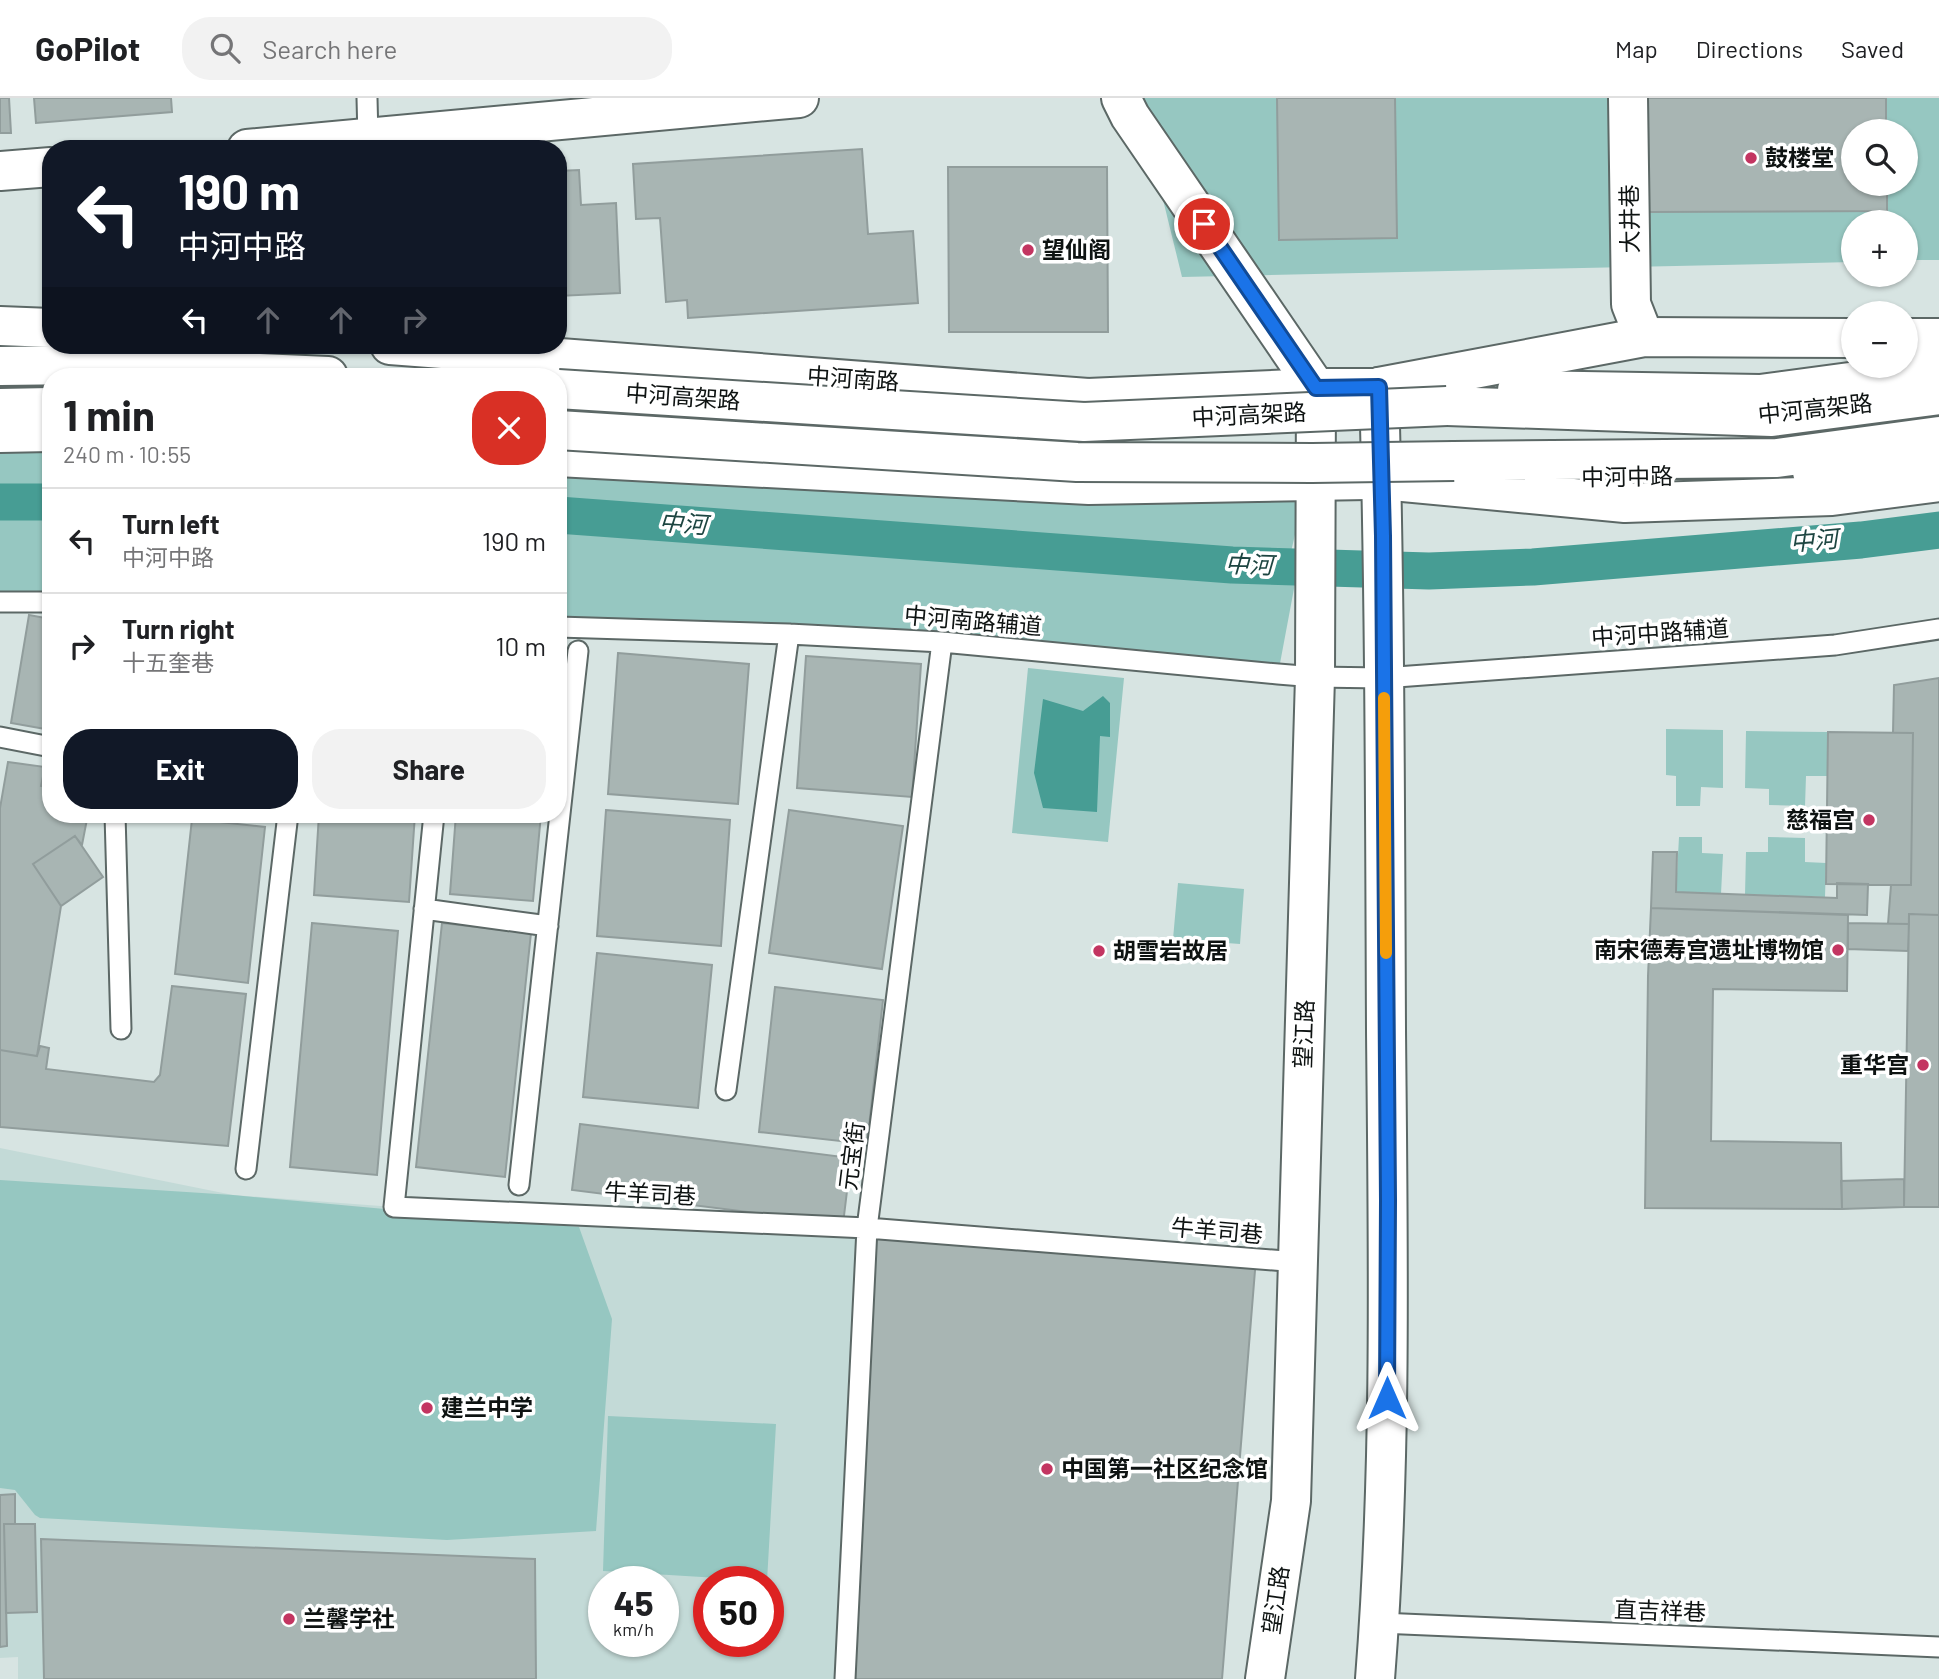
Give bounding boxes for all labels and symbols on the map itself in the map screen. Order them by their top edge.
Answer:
place label: 鼓楼堂 [1765,143,1834,171]
marker: 鼓楼堂 [1743,150,1759,166]
street label: 大井巷 [1614,184,1644,254]
pin [1174,194,1234,254]
place label: 望仙阁 [1042,235,1111,263]
marker: 望仙阁 [1020,242,1036,258]
street label: 中河南路 [806,361,900,395]
street label: 中河高架路 [625,378,741,414]
street label: 中河高架路 [1756,388,1874,428]
street label: 中河高架路 [1191,397,1307,431]
street label: 中河中路 [1581,461,1673,491]
water label: 中河 [658,506,712,539]
water label: 中河 [1789,523,1843,556]
water label: 中河 [1225,548,1278,579]
street label: 中河南路辅道 [903,600,1043,640]
street label: 中河中路辅道 [1590,613,1730,651]
place label: 慈福宫 [1786,805,1855,833]
marker: 慈福宫 [1861,812,1877,828]
place label: 南宋德寿宫遗址博物馆 [1594,935,1824,963]
place label: 胡雪岩故居 [1113,936,1228,964]
marker: 南宋德寿宫遗址博物馆 [1830,942,1846,958]
marker: 胡雪岩故居 [1091,943,1107,959]
street label: 望江路 [1288,999,1318,1069]
place label: 重华宫 [1840,1050,1909,1078]
marker: 重华宫 [1915,1057,1931,1073]
street label: 元宝街 [833,1120,869,1192]
street label: 牛羊司巷 [603,1177,697,1209]
street label: 牛羊司巷 [1170,1212,1264,1248]
position arrow [1350,1361,1424,1435]
place label: 建兰中学 [441,1393,533,1421]
marker: 建兰中学 [419,1400,435,1416]
place label: 中国第一社区纪念馆 [1061,1454,1268,1482]
marker: 中国第一社区纪念馆 [1039,1461,1055,1477]
street label: 望江路 [1256,1564,1294,1636]
speed limit sign: 50 [693,1566,784,1657]
street label: 直吉祥巷 [1614,1594,1706,1626]
place label: 兰馨学社 [303,1604,395,1632]
marker: 兰馨学社 [281,1611,297,1627]

